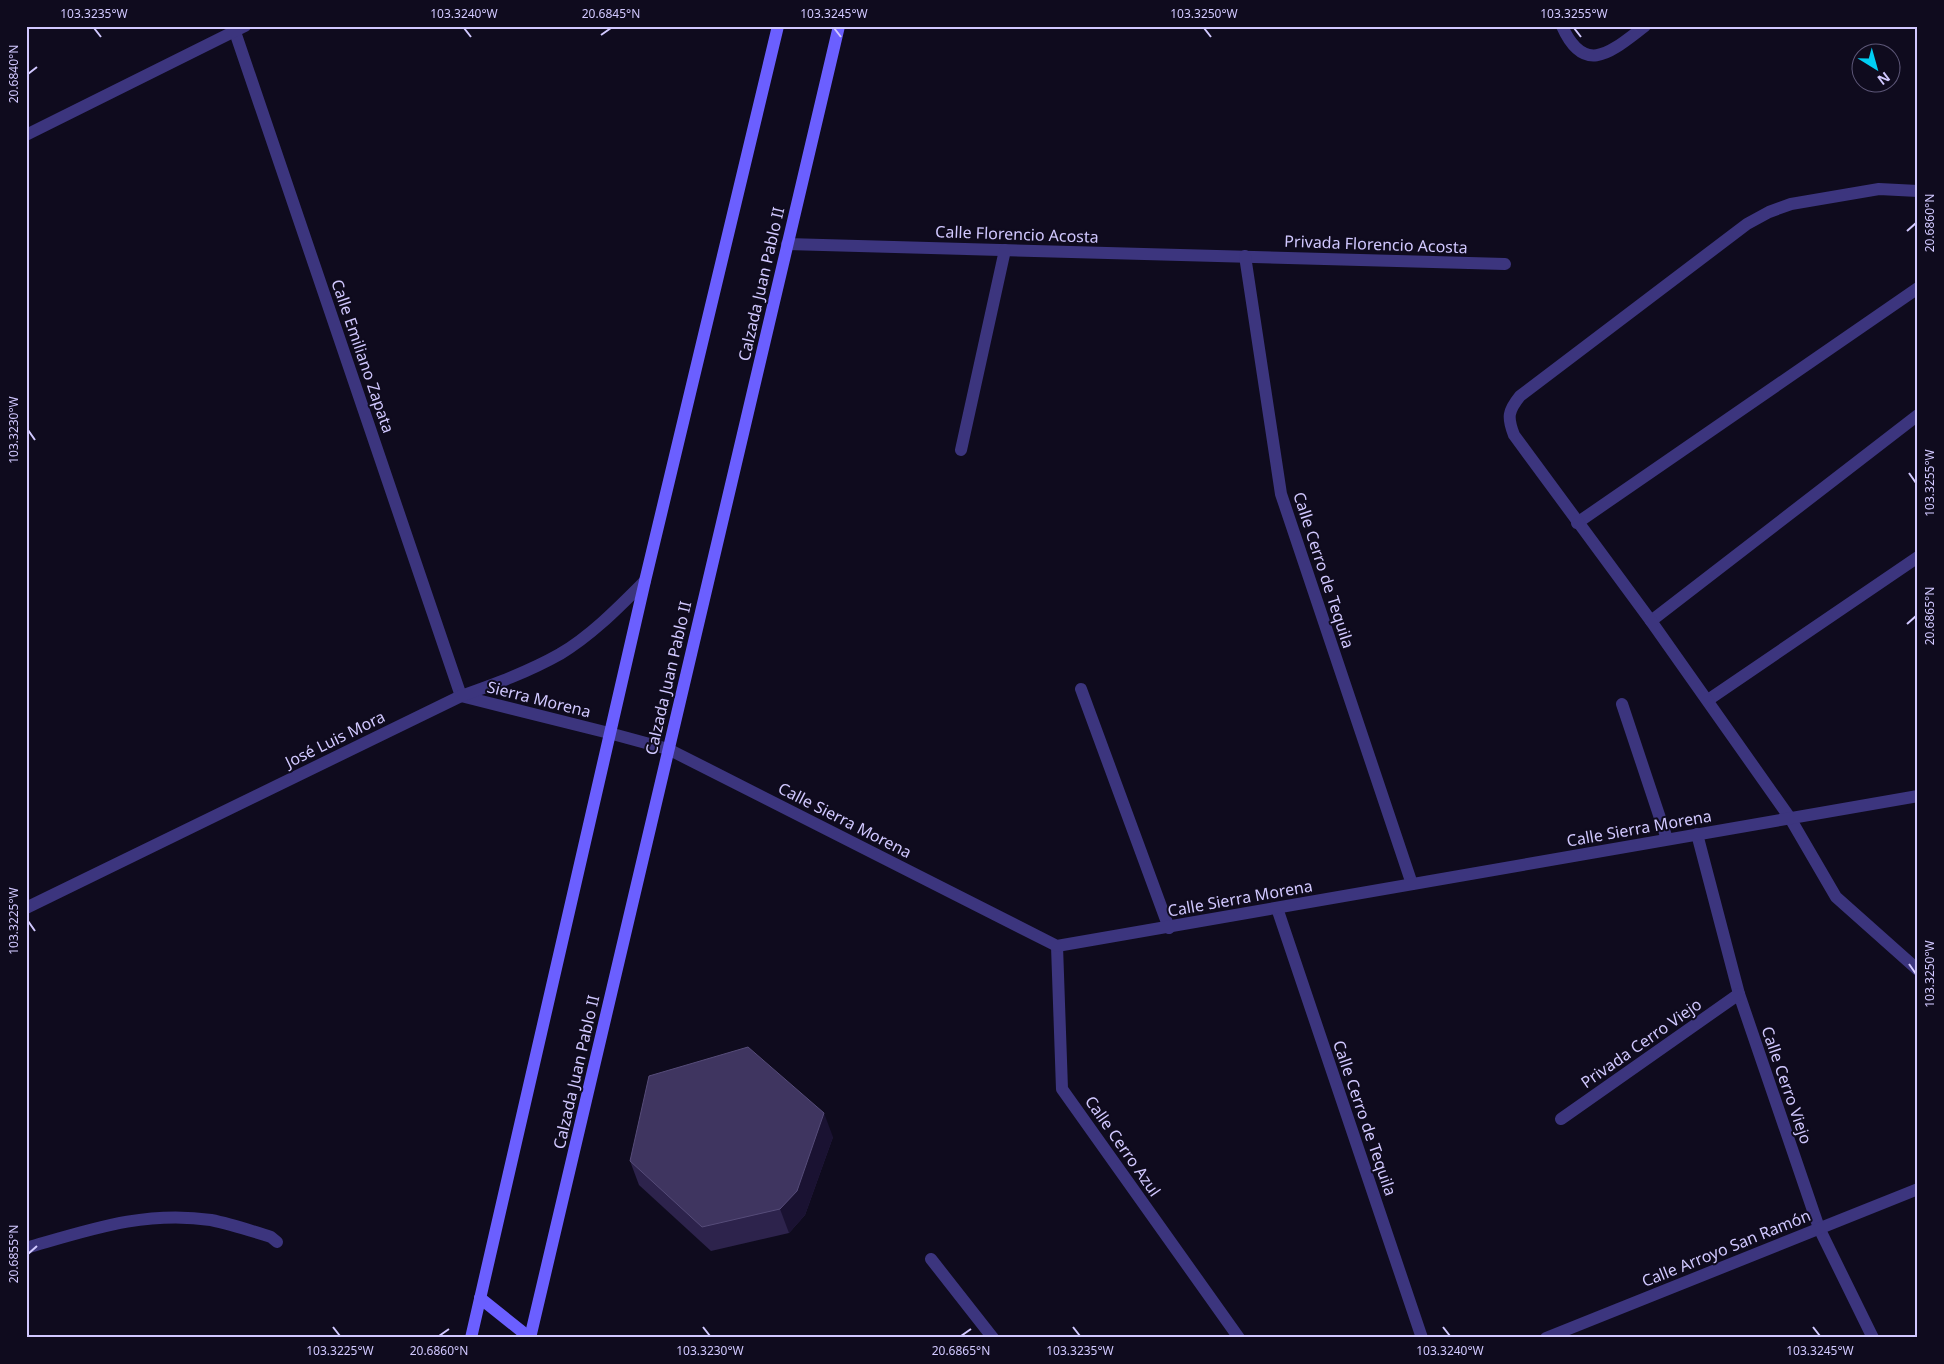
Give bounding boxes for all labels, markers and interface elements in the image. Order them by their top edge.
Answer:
text: 103.3235°W [60,5,128,22]
text: 103.3240°W [430,5,498,22]
text: 20.6845°N [582,5,640,22]
text: 103.3245°W [800,5,868,22]
text: 103.3250°W [1170,5,1238,22]
text: 103.3255°W [1540,5,1608,22]
north arrow [1852,42,1902,92]
text: 20.6840°N [5,45,22,103]
text: N [1874,68,1894,90]
text: 20.6860°N [1921,194,1938,252]
street label: Calzada Juan Pablo II [733,205,789,363]
street label: Calle Florencio Acosta [935,220,1099,248]
street label: Privada Florencio Acosta [1284,230,1468,258]
street label: Calle Emiliano Zapata [326,276,400,436]
text: 103.3230°W [5,396,22,464]
text: 103.3255°W [1921,449,1938,517]
street label: Calle Cerro de Tequila [1288,489,1360,651]
text: 20.6865°N [1921,587,1938,645]
street label: Calzada Juan Pablo II [640,599,696,757]
street label: Sierra Morena [485,675,593,723]
street label: José Luis Mora [280,705,389,774]
street label: Calle Sierra Morena [775,777,915,863]
street label: Calle Sierra Morena [1565,804,1713,852]
street label: Calle Sierra Morena [1166,874,1314,922]
text: 103.3225°W [5,887,22,955]
text: 103.3250°W [1921,940,1938,1008]
street label: Calzada Juan Pablo II [548,993,604,1151]
street label: Privada Cerro Viejo [1576,993,1706,1093]
street label: Calle Cerro Viejo [1757,1023,1817,1147]
street label: Calle Cerro de Tequila [1328,1037,1402,1199]
street label: Calle Cerro Azul [1080,1091,1166,1201]
street label: Calle Arroyo San Ramón [1638,1204,1814,1292]
text: 20.6855°N [5,1225,22,1283]
text: 103.3225°W [306,1342,374,1359]
text: 20.6860°N [410,1342,468,1359]
text: 103.3230°W [676,1342,744,1359]
text: 20.6865°N [932,1342,990,1359]
text: 103.3235°W [1046,1342,1114,1359]
text: 103.3240°W [1416,1342,1484,1359]
text: 103.3245°W [1786,1342,1854,1359]

